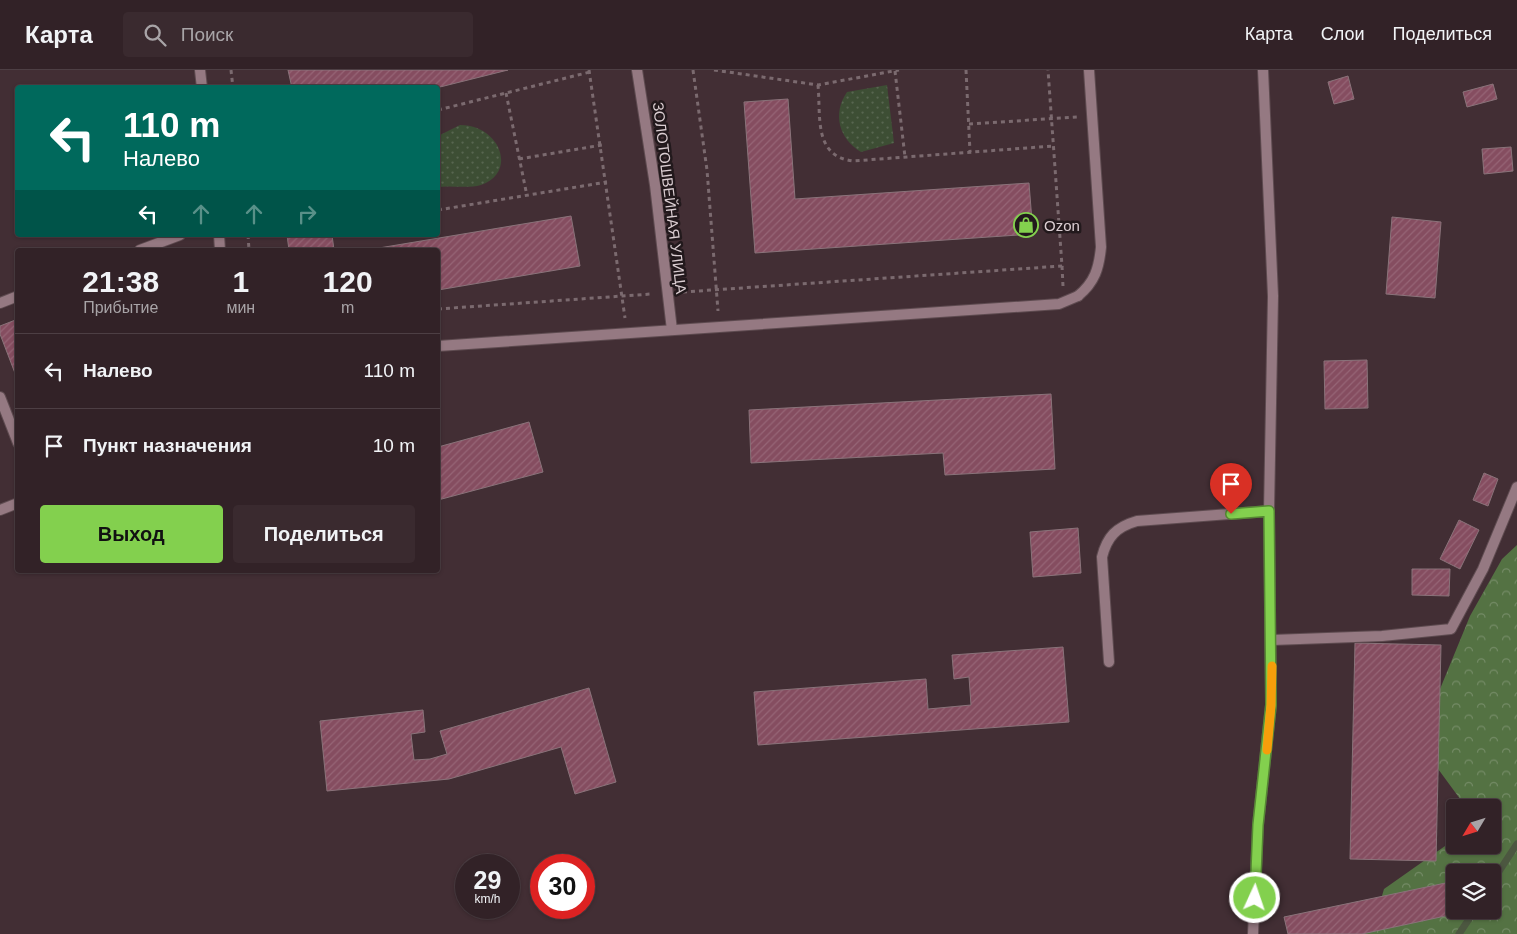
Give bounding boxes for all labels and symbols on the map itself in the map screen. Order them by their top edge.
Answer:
street label: ЗОЛОТОШВЕЙНАЯ УЛИЦА [650,101,690,295]
shop icon: Ozon [1013,212,1039,238]
place label: Ozon [1044,217,1080,234]
pin [1210,463,1252,514]
north arrow [1446,799,1501,854]
speed limit sign: 30 [530,854,595,919]
position arrow [1228,871,1280,923]

